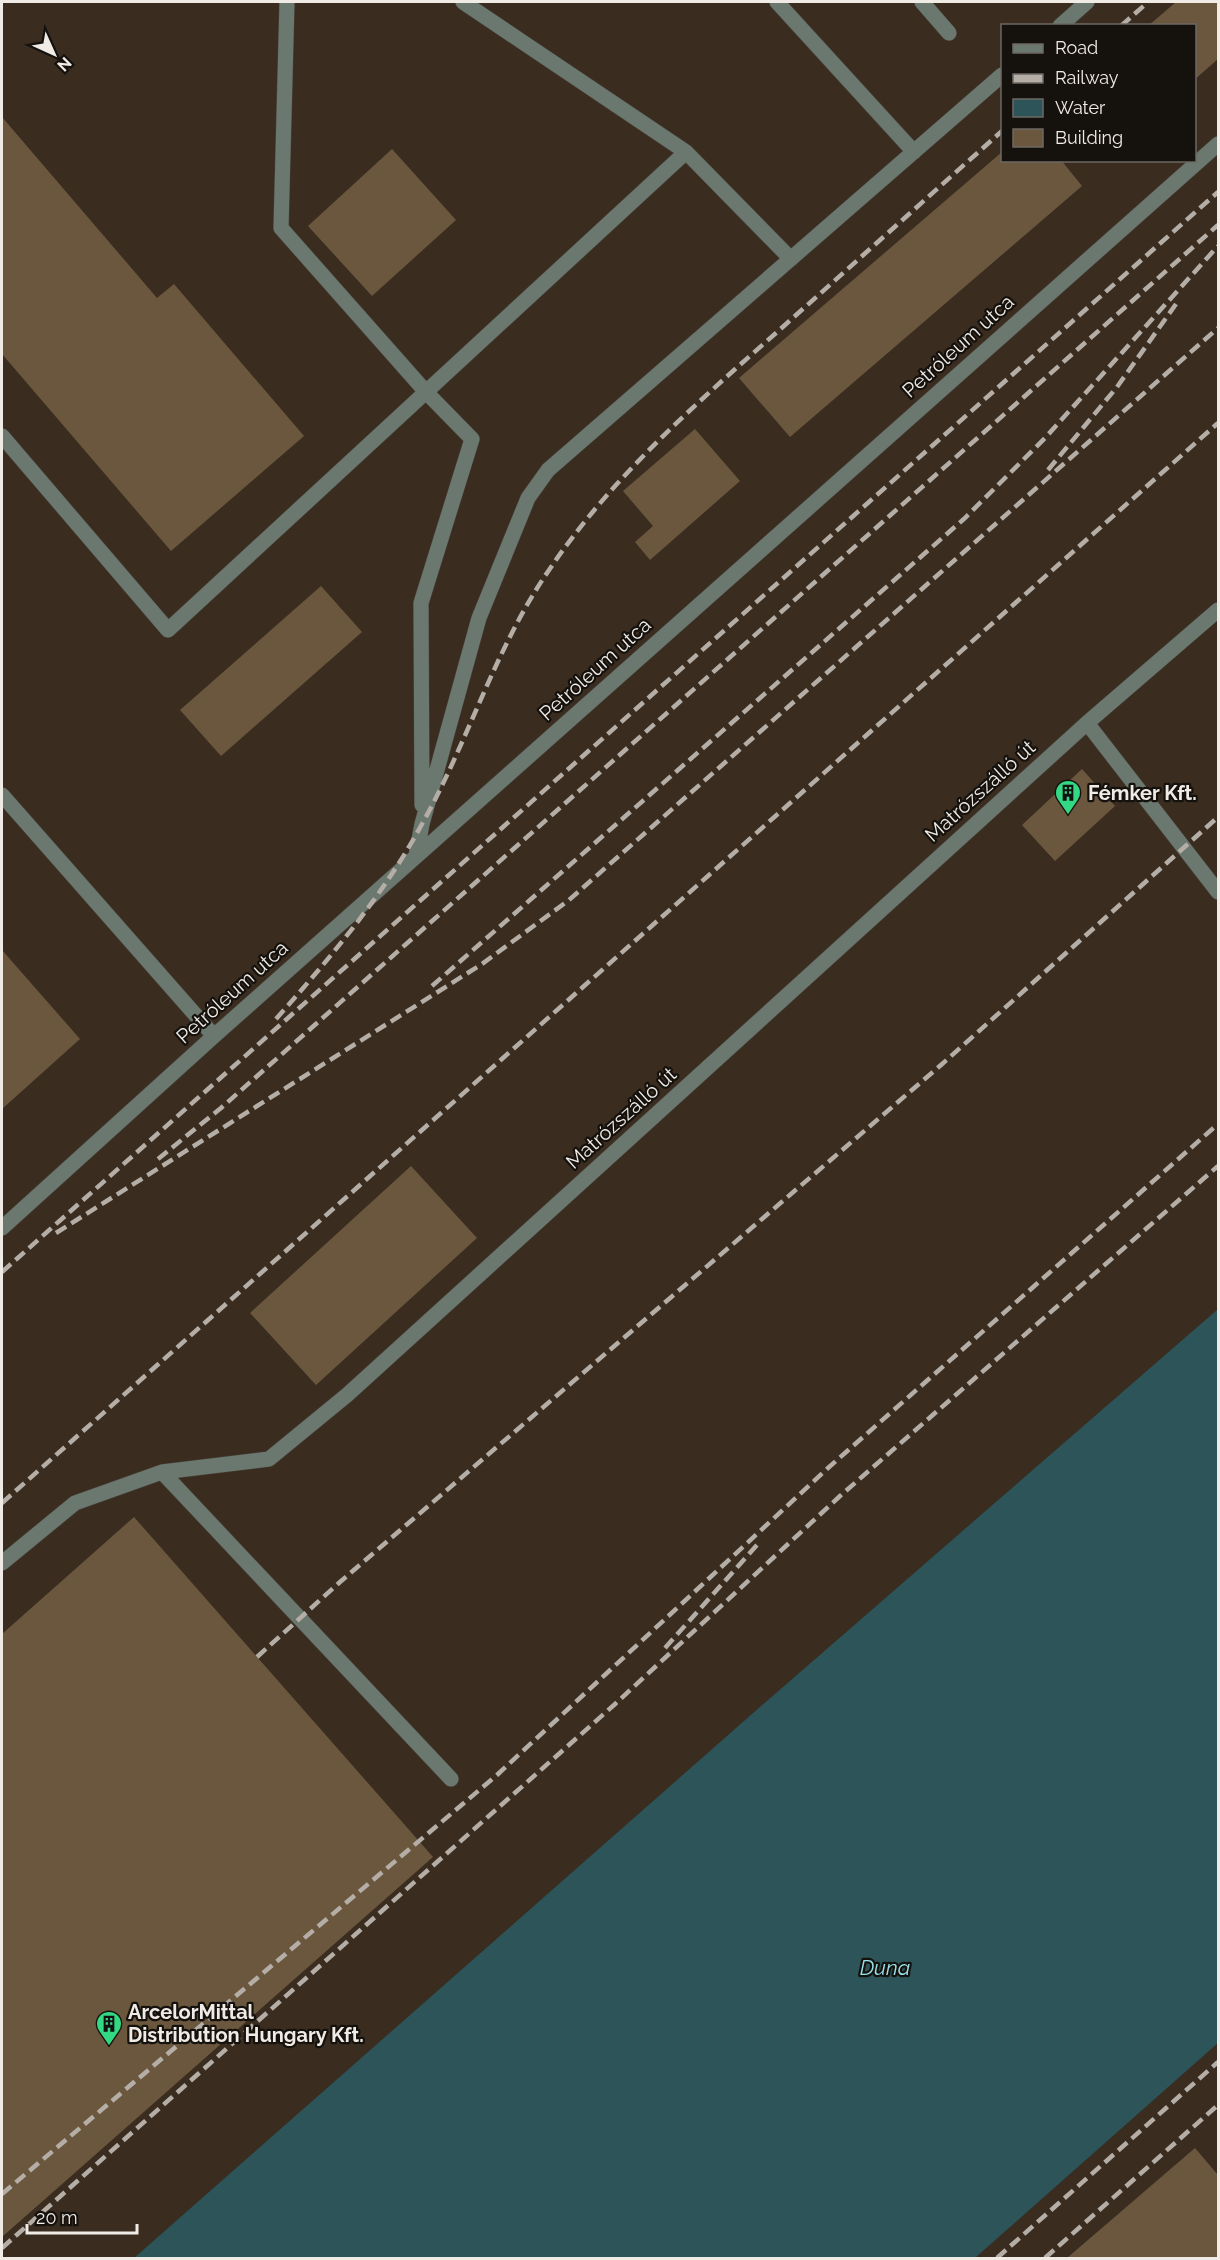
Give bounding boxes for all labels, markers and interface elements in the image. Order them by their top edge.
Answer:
north arrow [24,24,84,84]
legend [1001,24,1196,162]
text: Road [1055,37,1098,58]
text: N [53,53,75,75]
text: Railway [1055,67,1119,88]
text: Water [1055,97,1106,118]
text: Building [1055,127,1123,148]
street label: Petróleum utca [897,290,1019,402]
street label: Petróleum utca [534,613,656,725]
street label: Matrózszálló út [920,735,1040,847]
building icon: Fémker Kft. [1053,778,1083,816]
place label: Fémker Kft. [1088,781,1197,805]
street label: Petróleum utca [171,936,293,1048]
street label: Matrózszálló út [561,1062,681,1174]
water label: Duna [860,1955,910,1980]
place label: ArcelorMittal Distribution Hungary Kft. [128,2000,364,2047]
building icon: ArcelorMittal Distribution Hungary Kft. [94,2009,124,2047]
scale bar [27,2197,136,2235]
text: 20 m [36,2207,78,2228]

